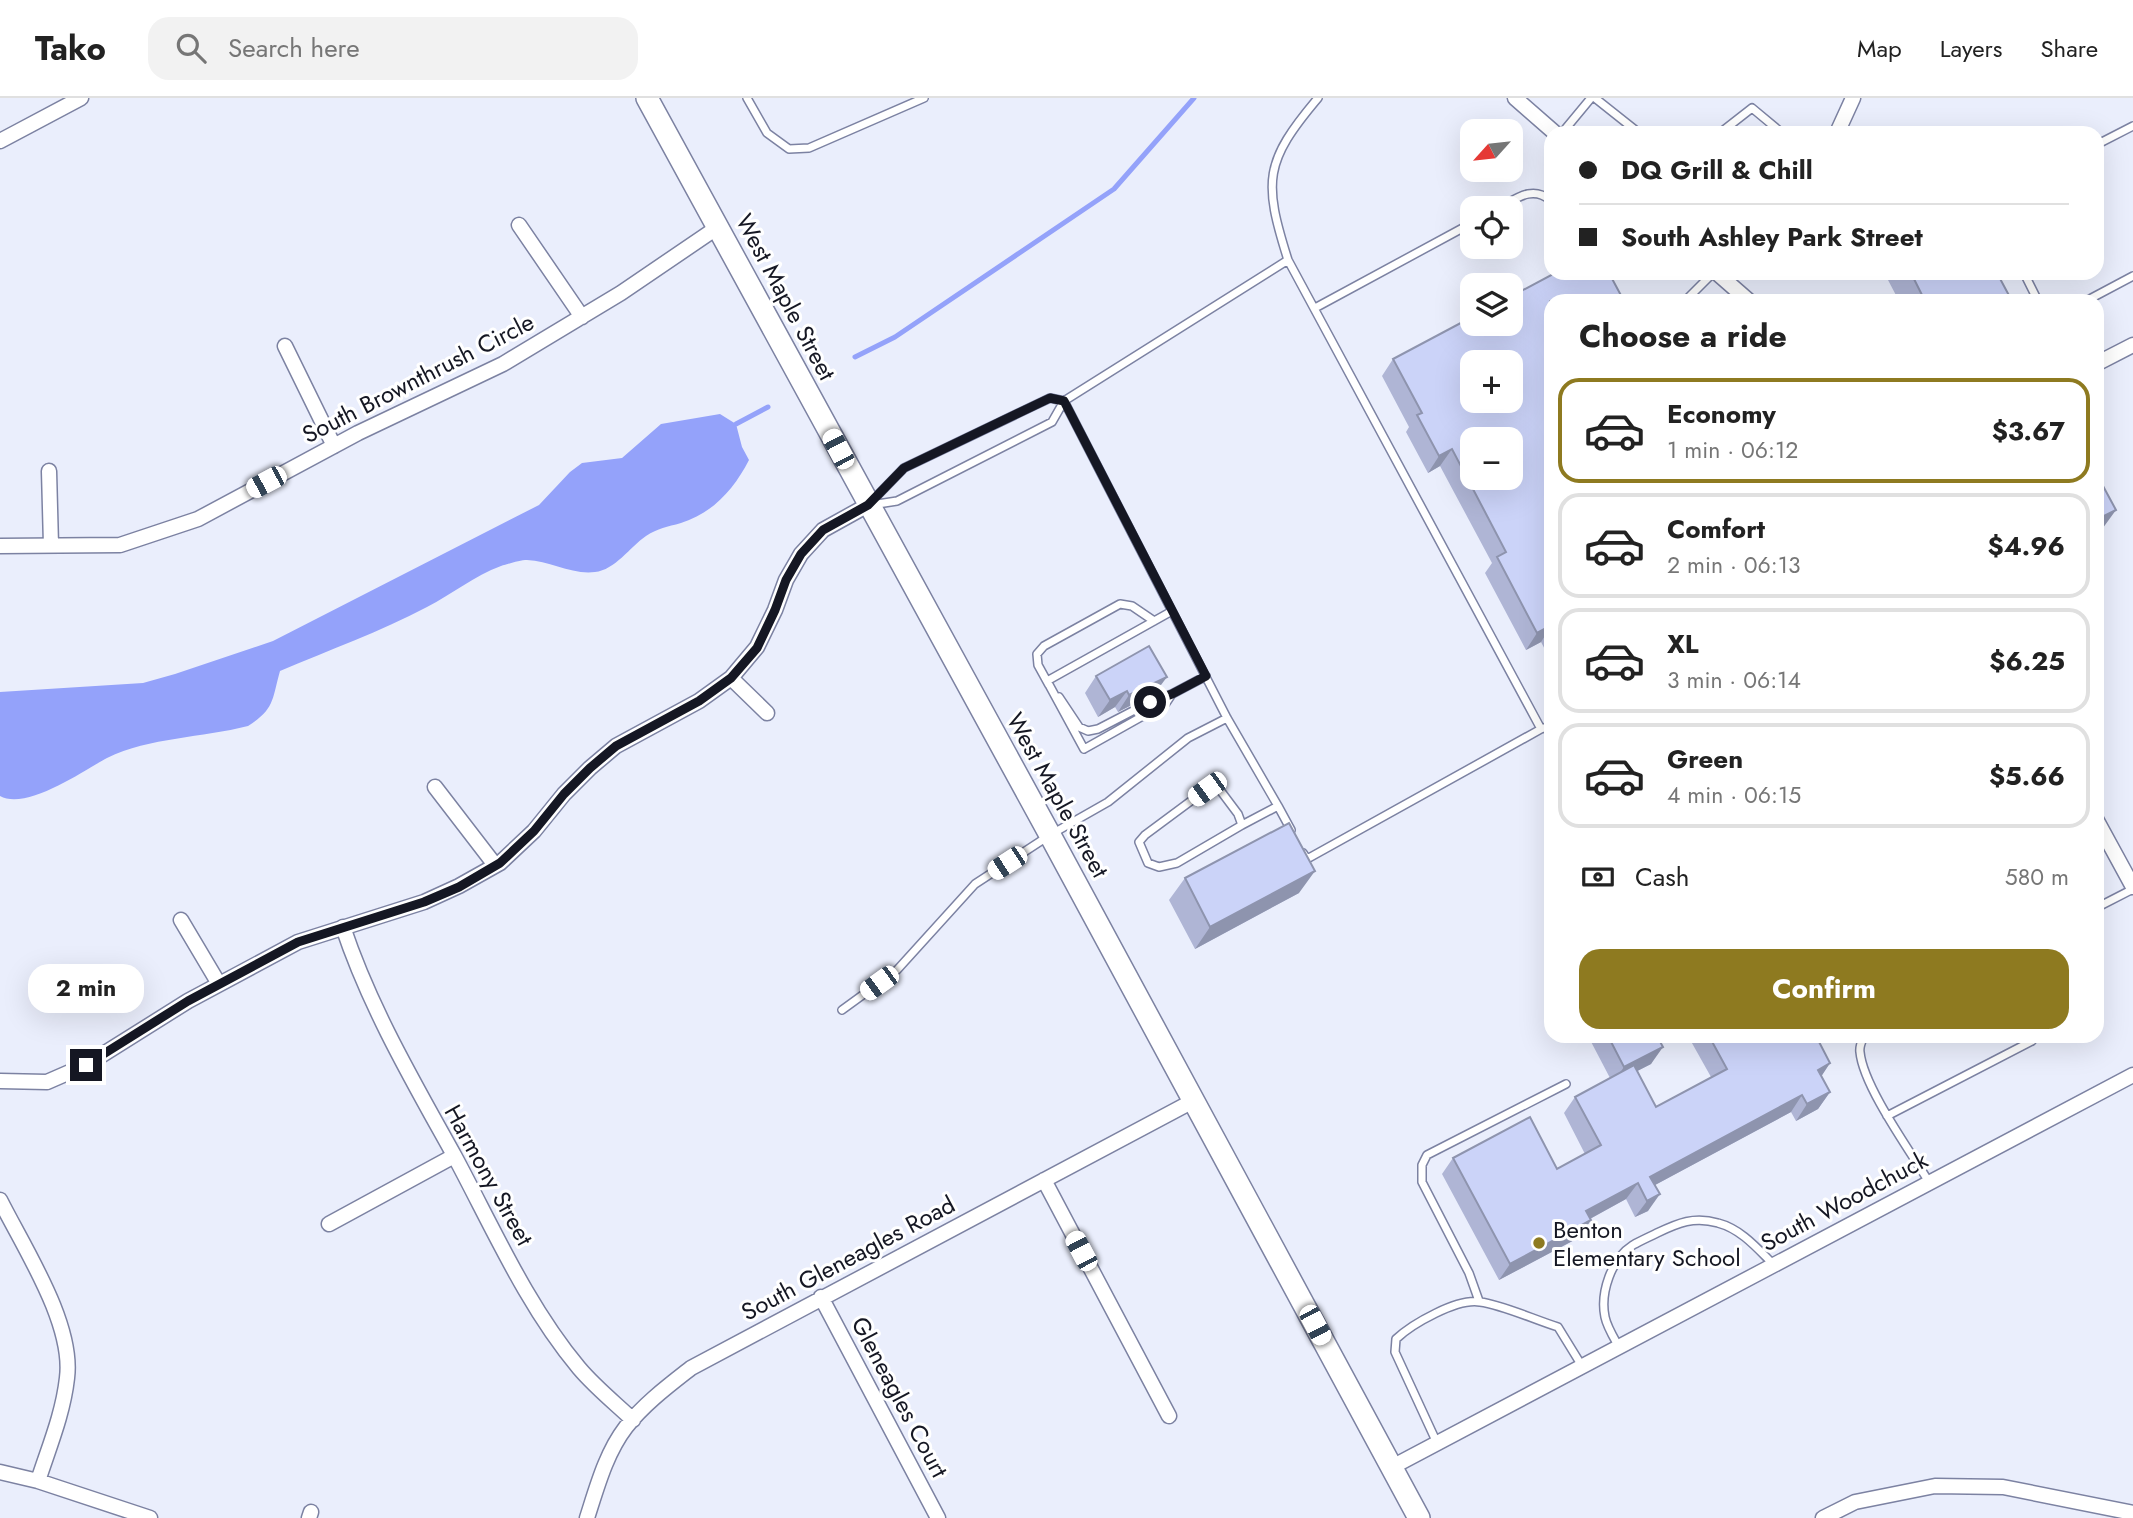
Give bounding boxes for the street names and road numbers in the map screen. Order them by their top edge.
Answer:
street label: West Maple Street [727,208,845,387]
street label: South Brownthrush Circle [296,304,540,452]
street label: West Maple Street [998,706,1118,884]
street label: Harmony Street [436,1098,542,1252]
street label: South Woodchuck [1754,1142,1934,1260]
street label: South Gleneagles Road [735,1187,961,1329]
street label: Gleneagles Court [843,1310,957,1484]

